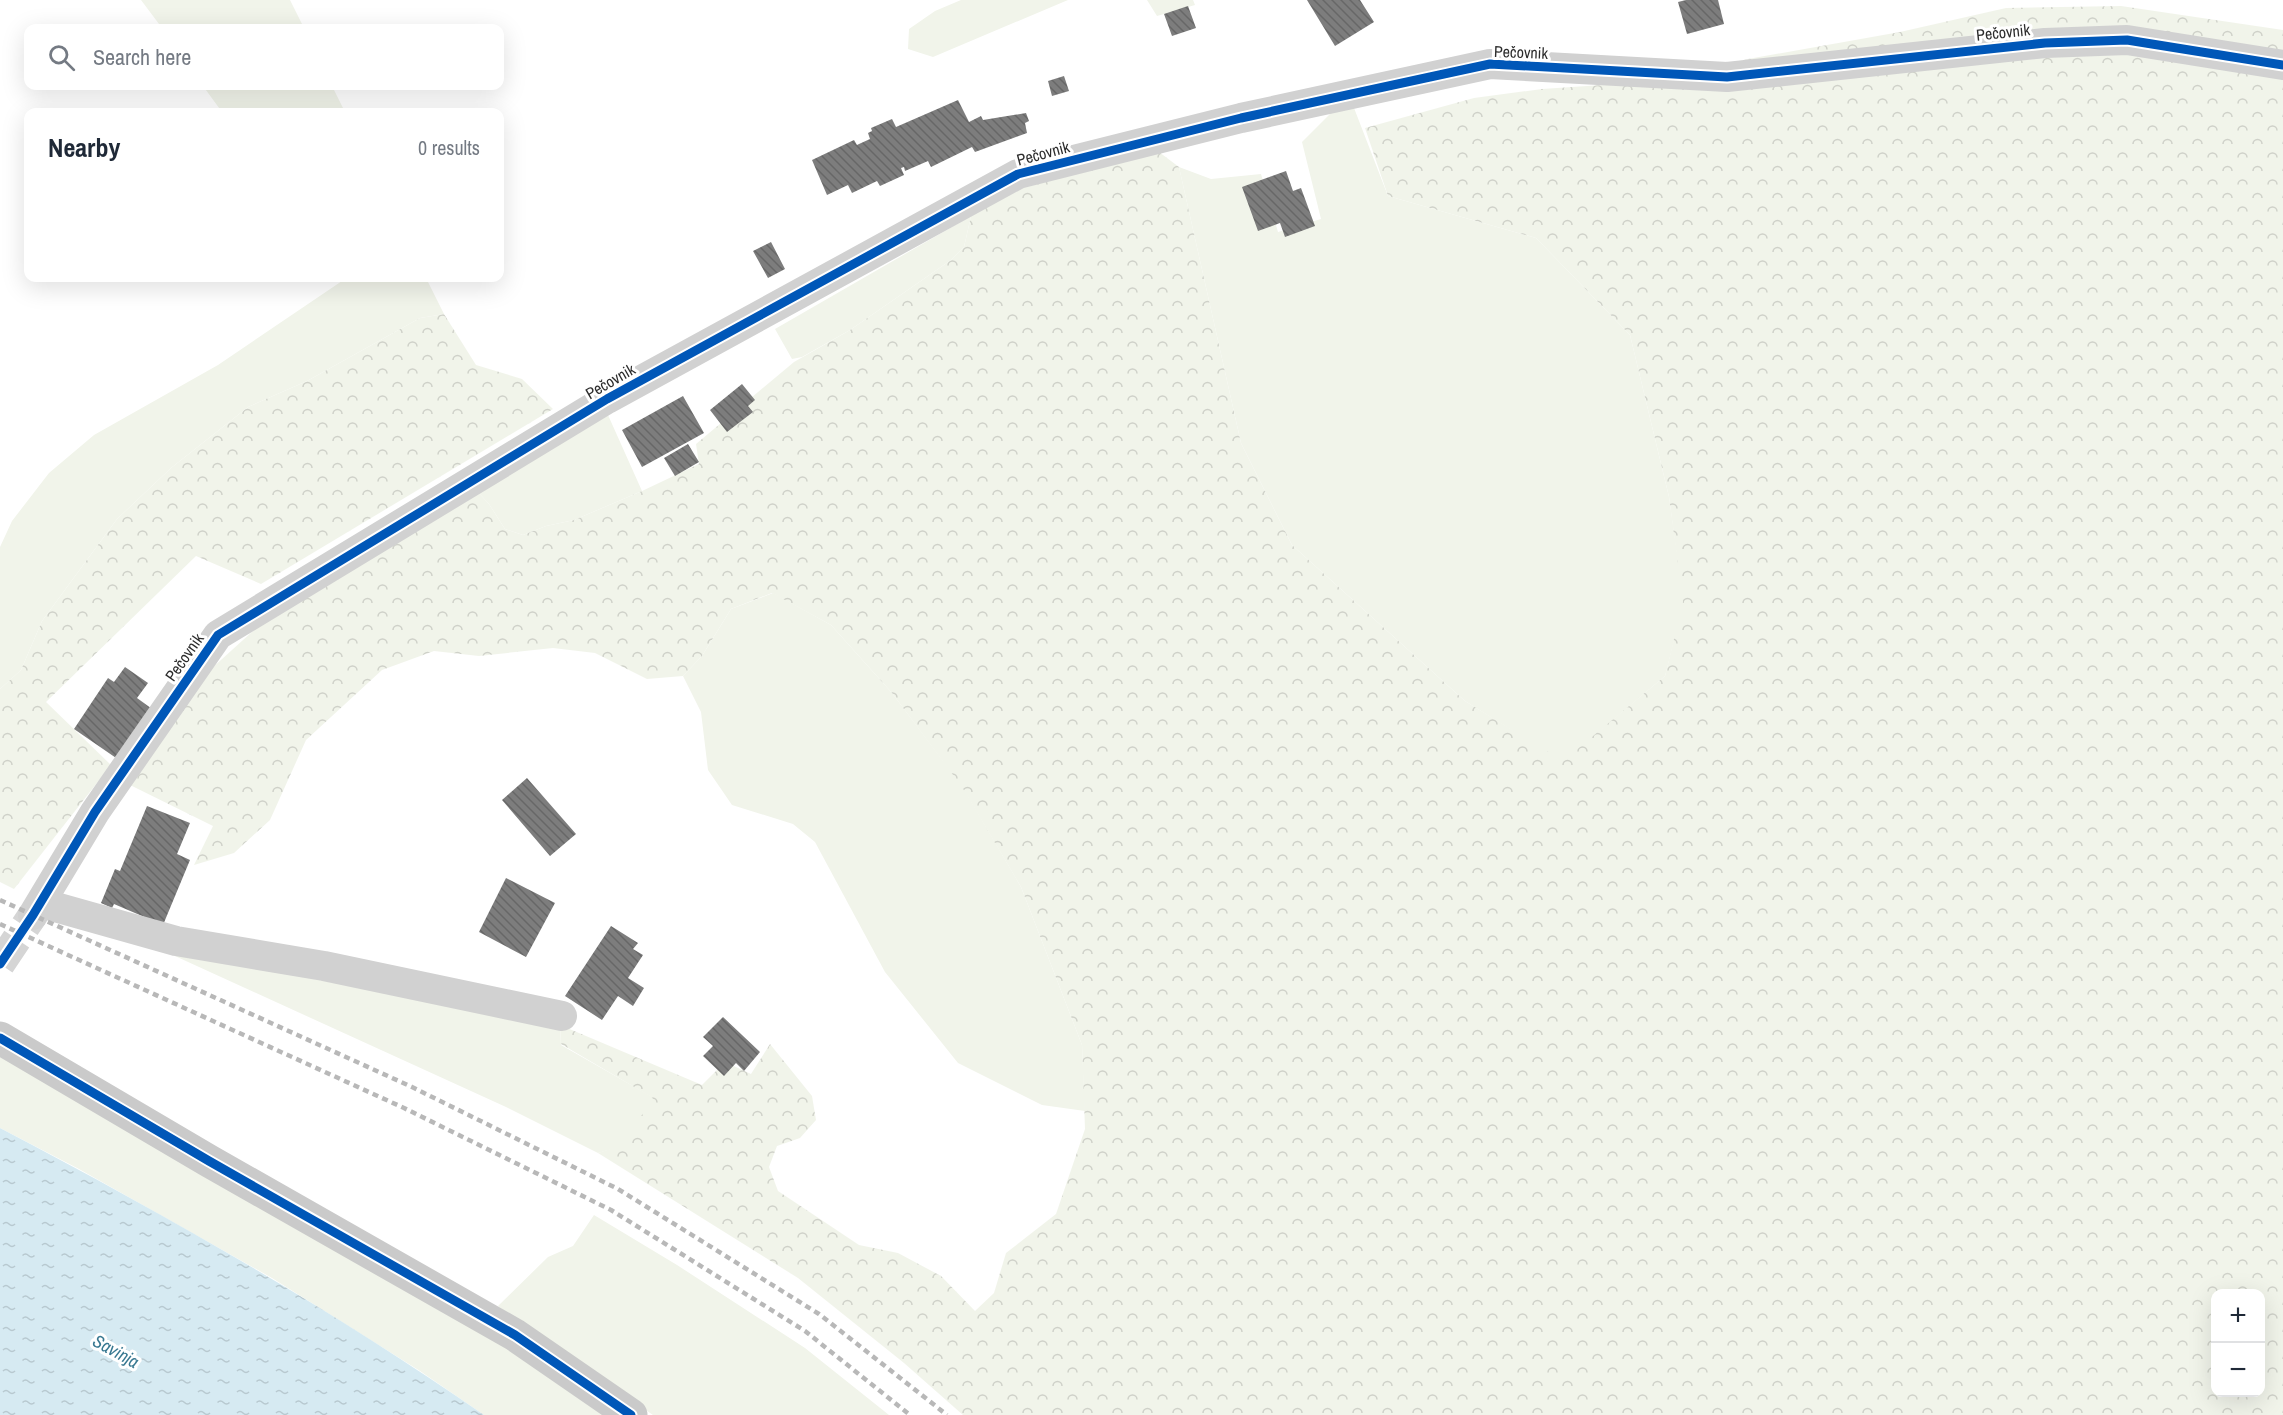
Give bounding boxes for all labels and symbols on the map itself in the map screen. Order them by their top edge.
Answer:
street label: Pečovnik [1975,18,2031,46]
street label: Pečovnik [1494,40,1549,64]
street label: Pečovnik [1014,135,1072,171]
street label: Pečovnik [581,358,639,404]
street label: Pečovnik [160,628,209,685]
water label: Savinja [88,1328,144,1374]

